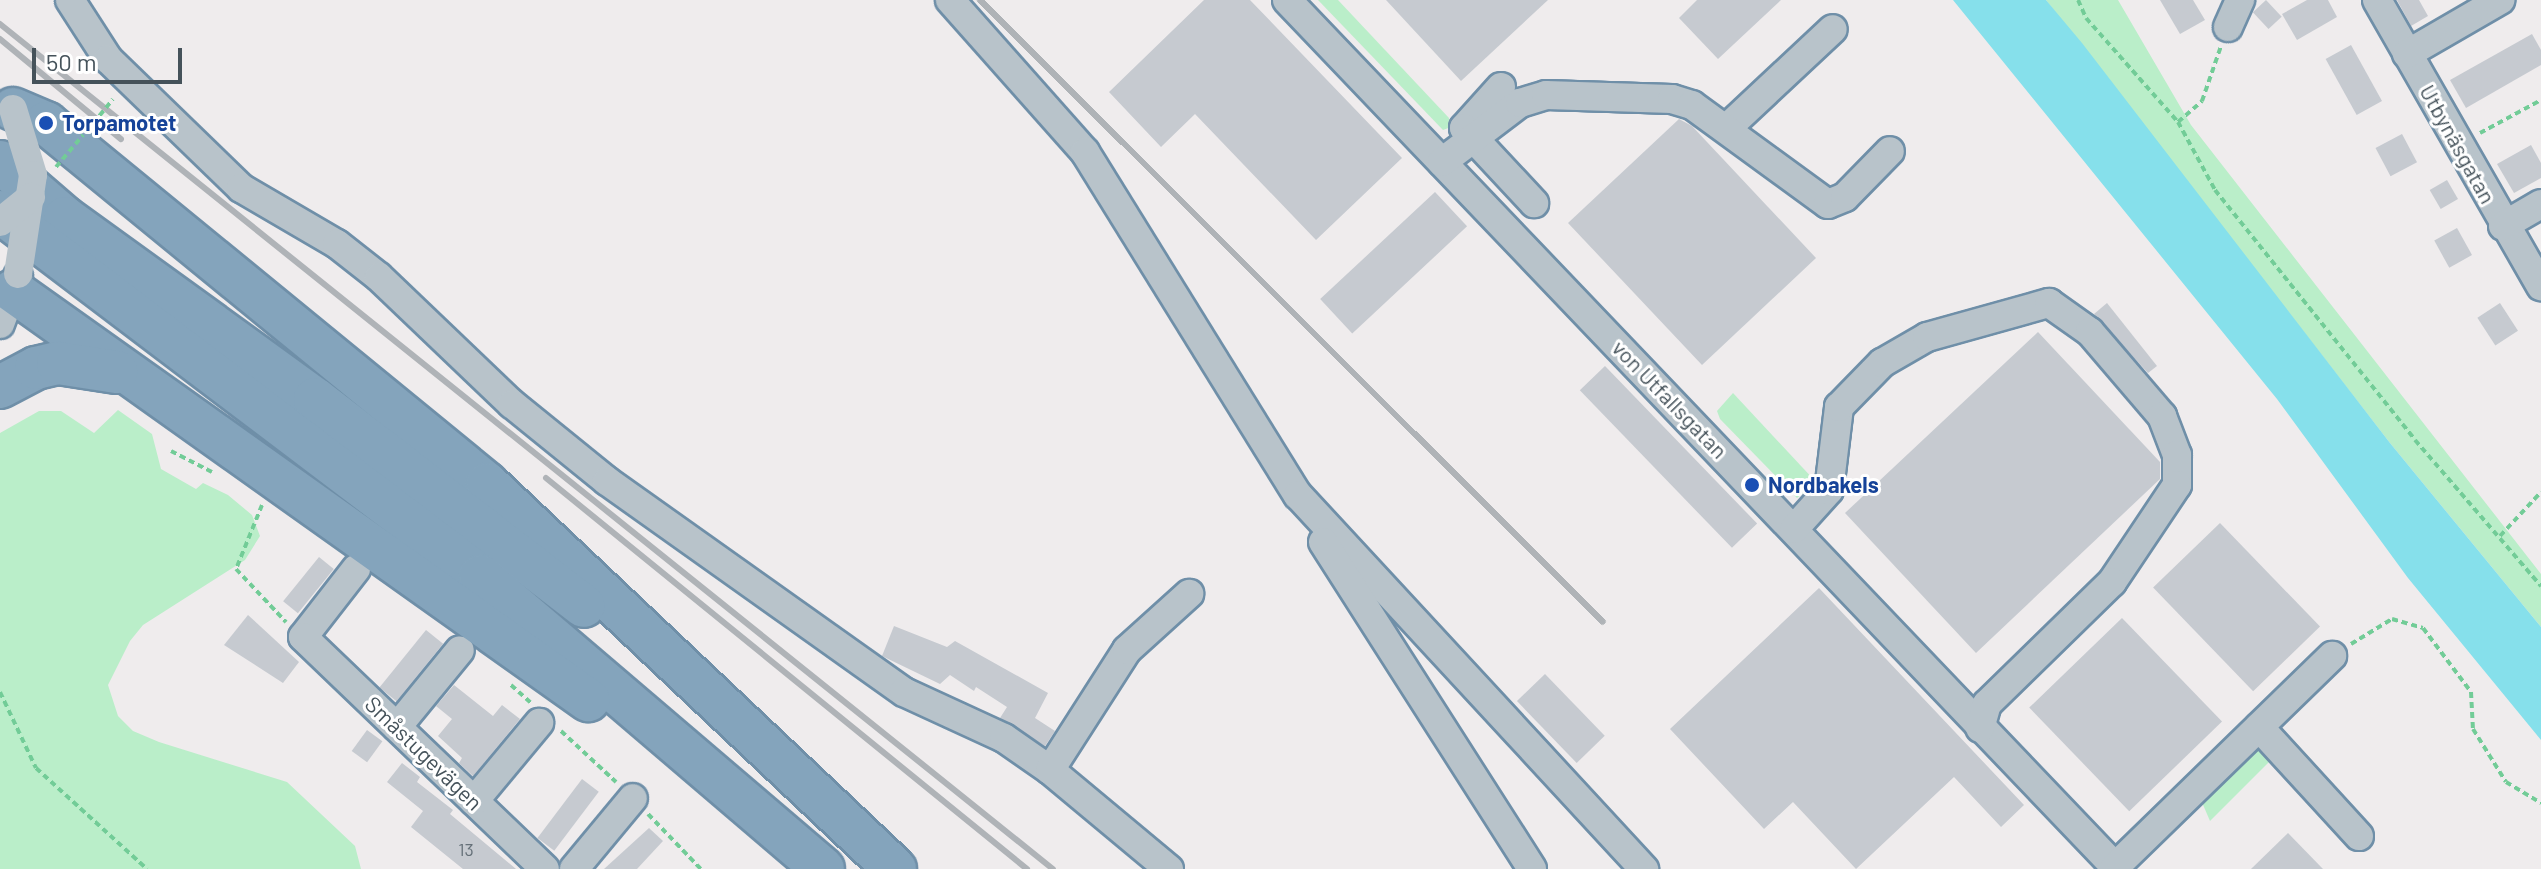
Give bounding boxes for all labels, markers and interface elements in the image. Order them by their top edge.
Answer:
scale bar [36,32,186,82]
text: 50 m [46,47,97,76]
street label: Utbynäsgatan [2414,80,2502,208]
place label: Torpamotet [62,110,176,136]
marker: Torpamotet [37,114,55,132]
street label: von Utfallsgatan [1607,334,1733,464]
place label: Nordbakels [1768,472,1879,498]
marker: Nordbakels [1743,476,1761,494]
street label: Småstugevägen [360,690,488,816]
house number: 13 [458,838,474,860]

